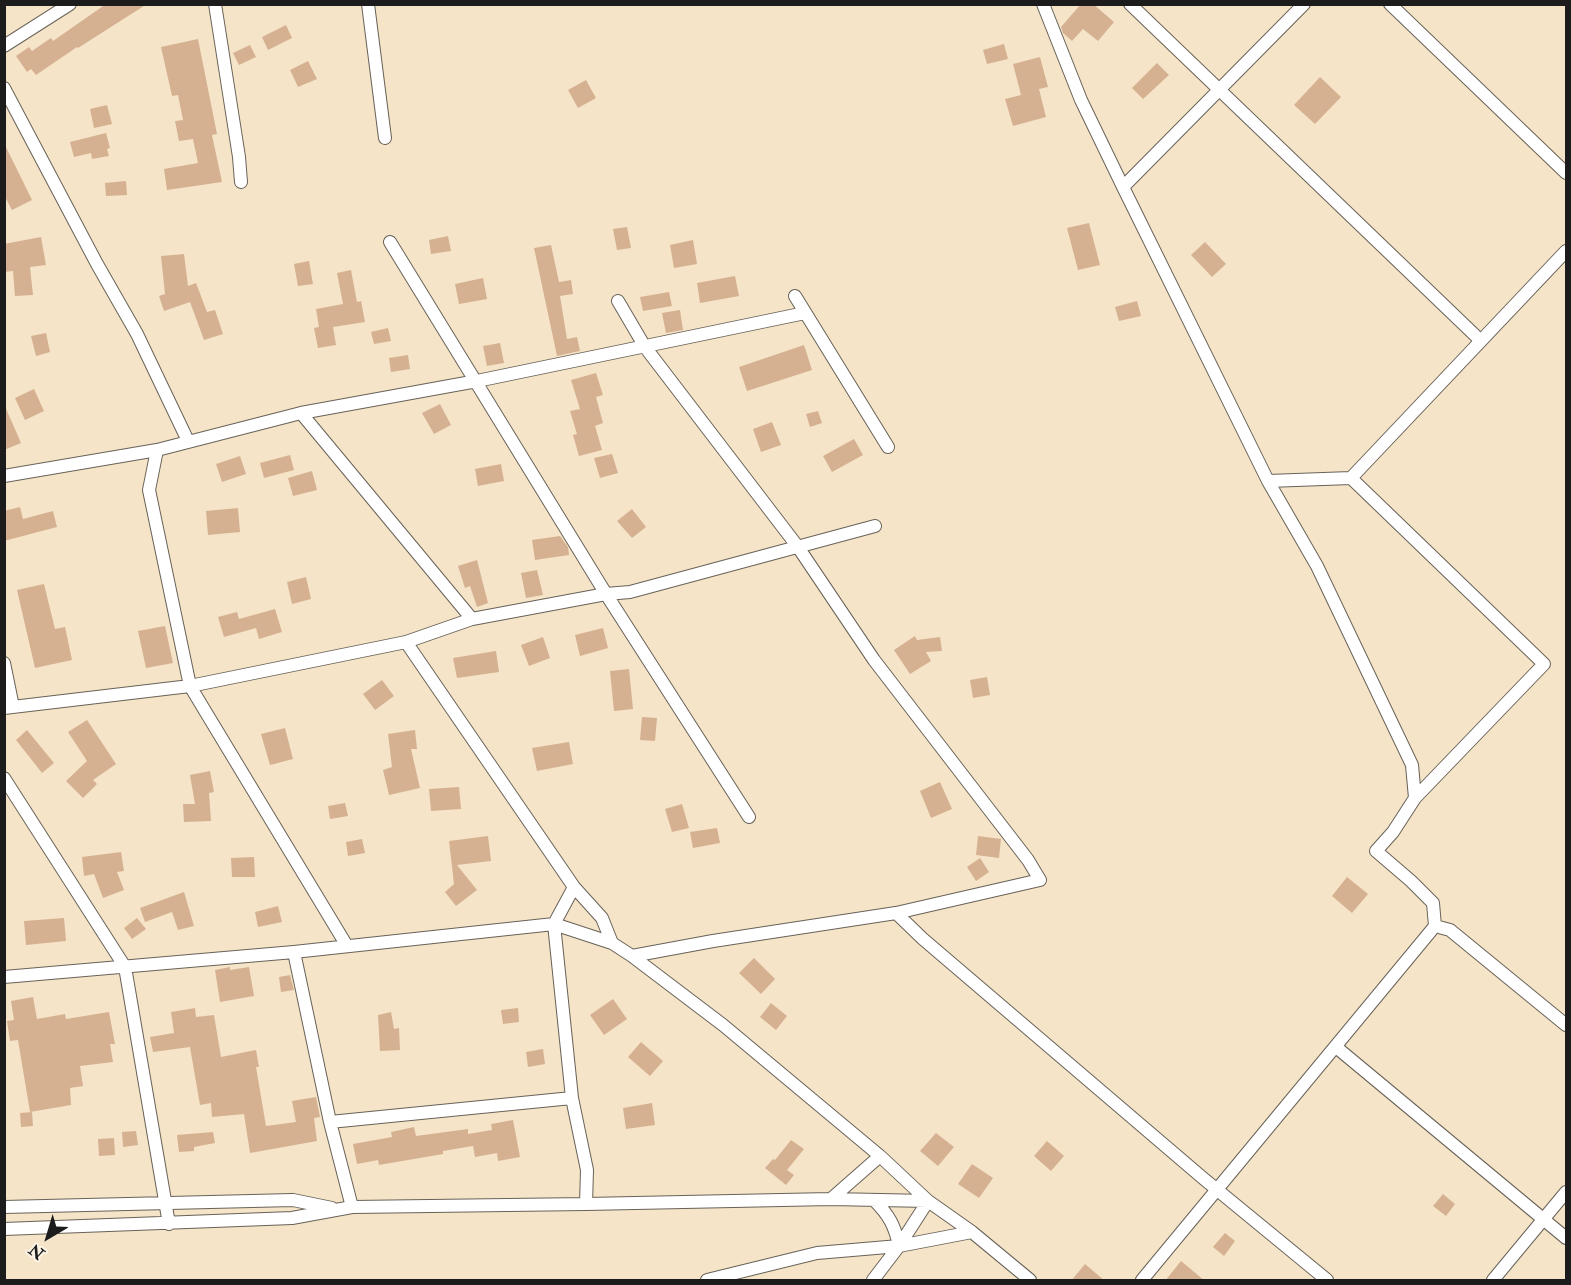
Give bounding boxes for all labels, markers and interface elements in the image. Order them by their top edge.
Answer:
north arrow [18,1207,78,1267]
text: N [25,1239,49,1263]

